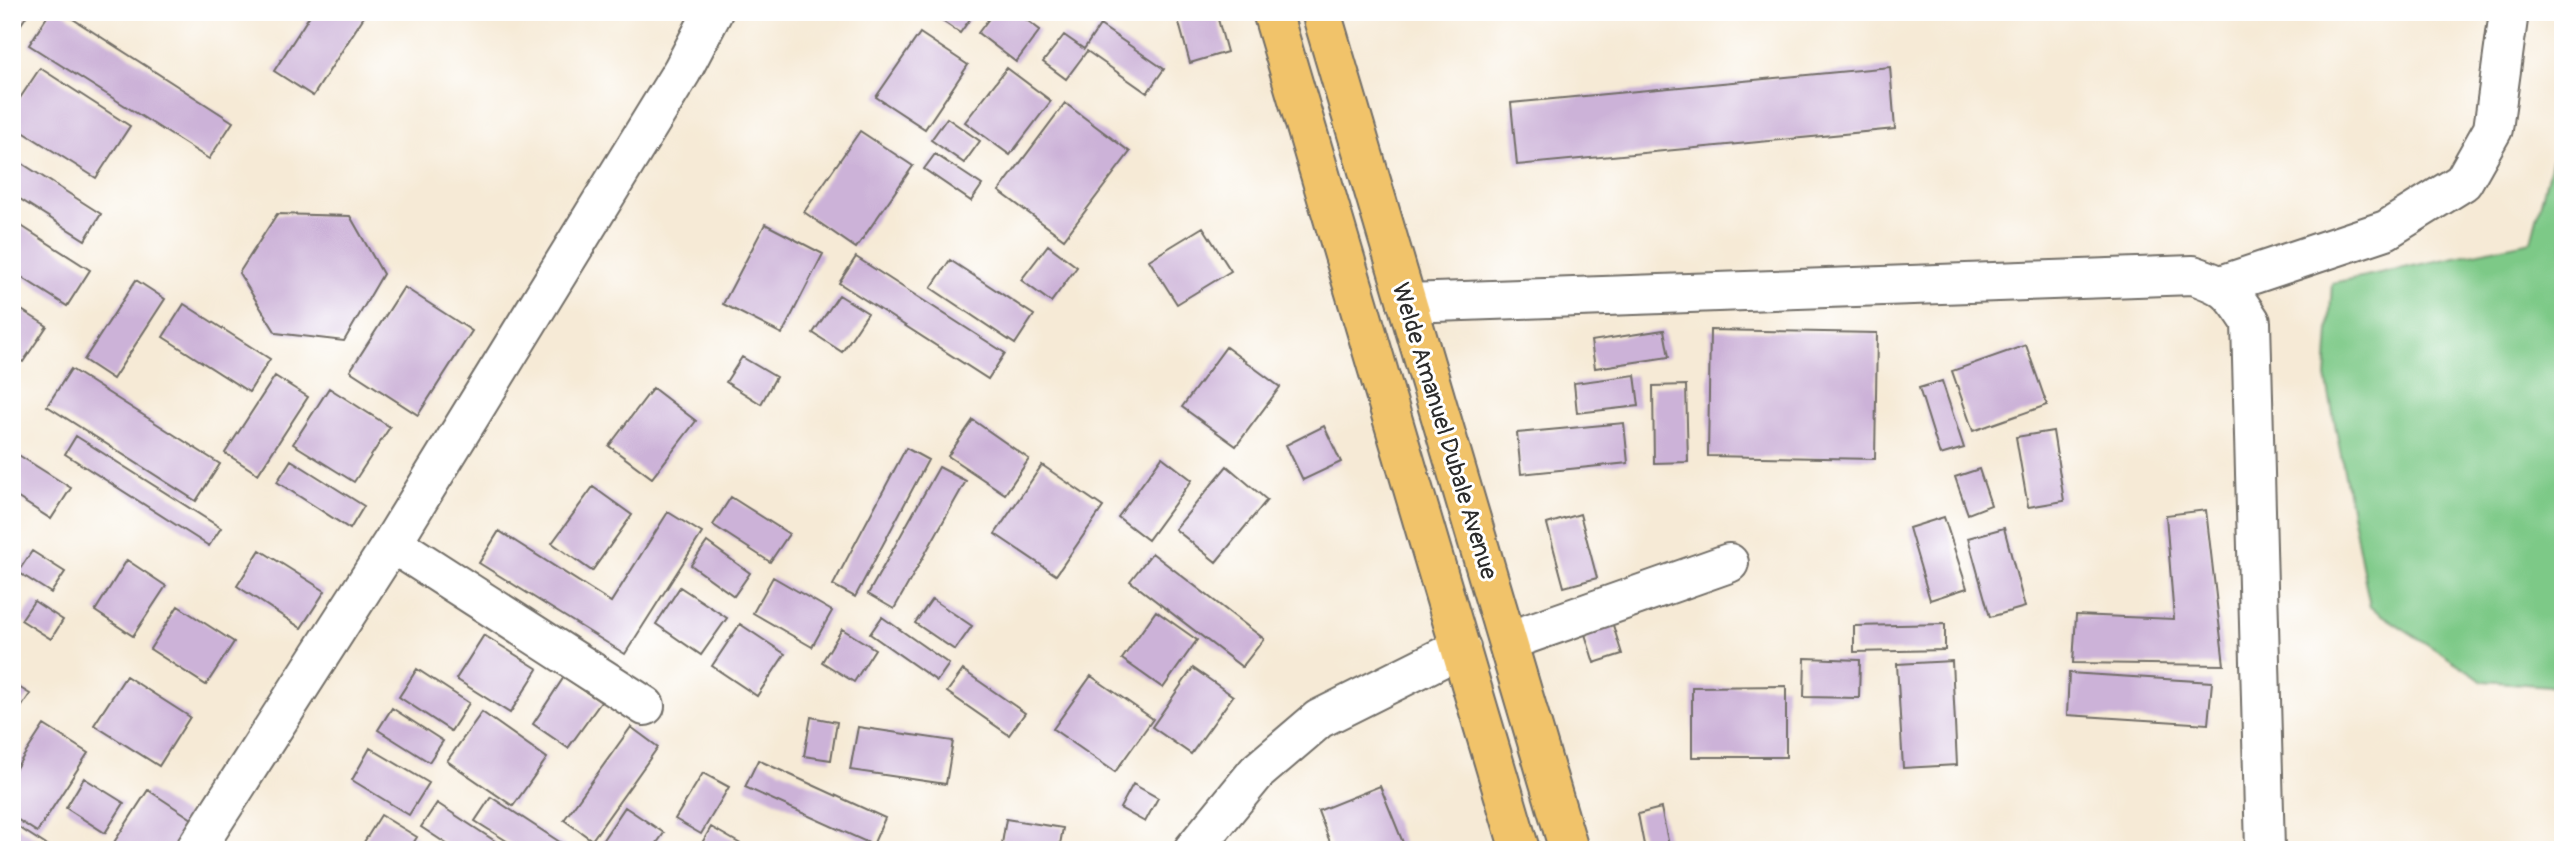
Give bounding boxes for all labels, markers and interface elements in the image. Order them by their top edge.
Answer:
street label: Welde Amanuel Dubale Avenue [1386,279,1504,583]

